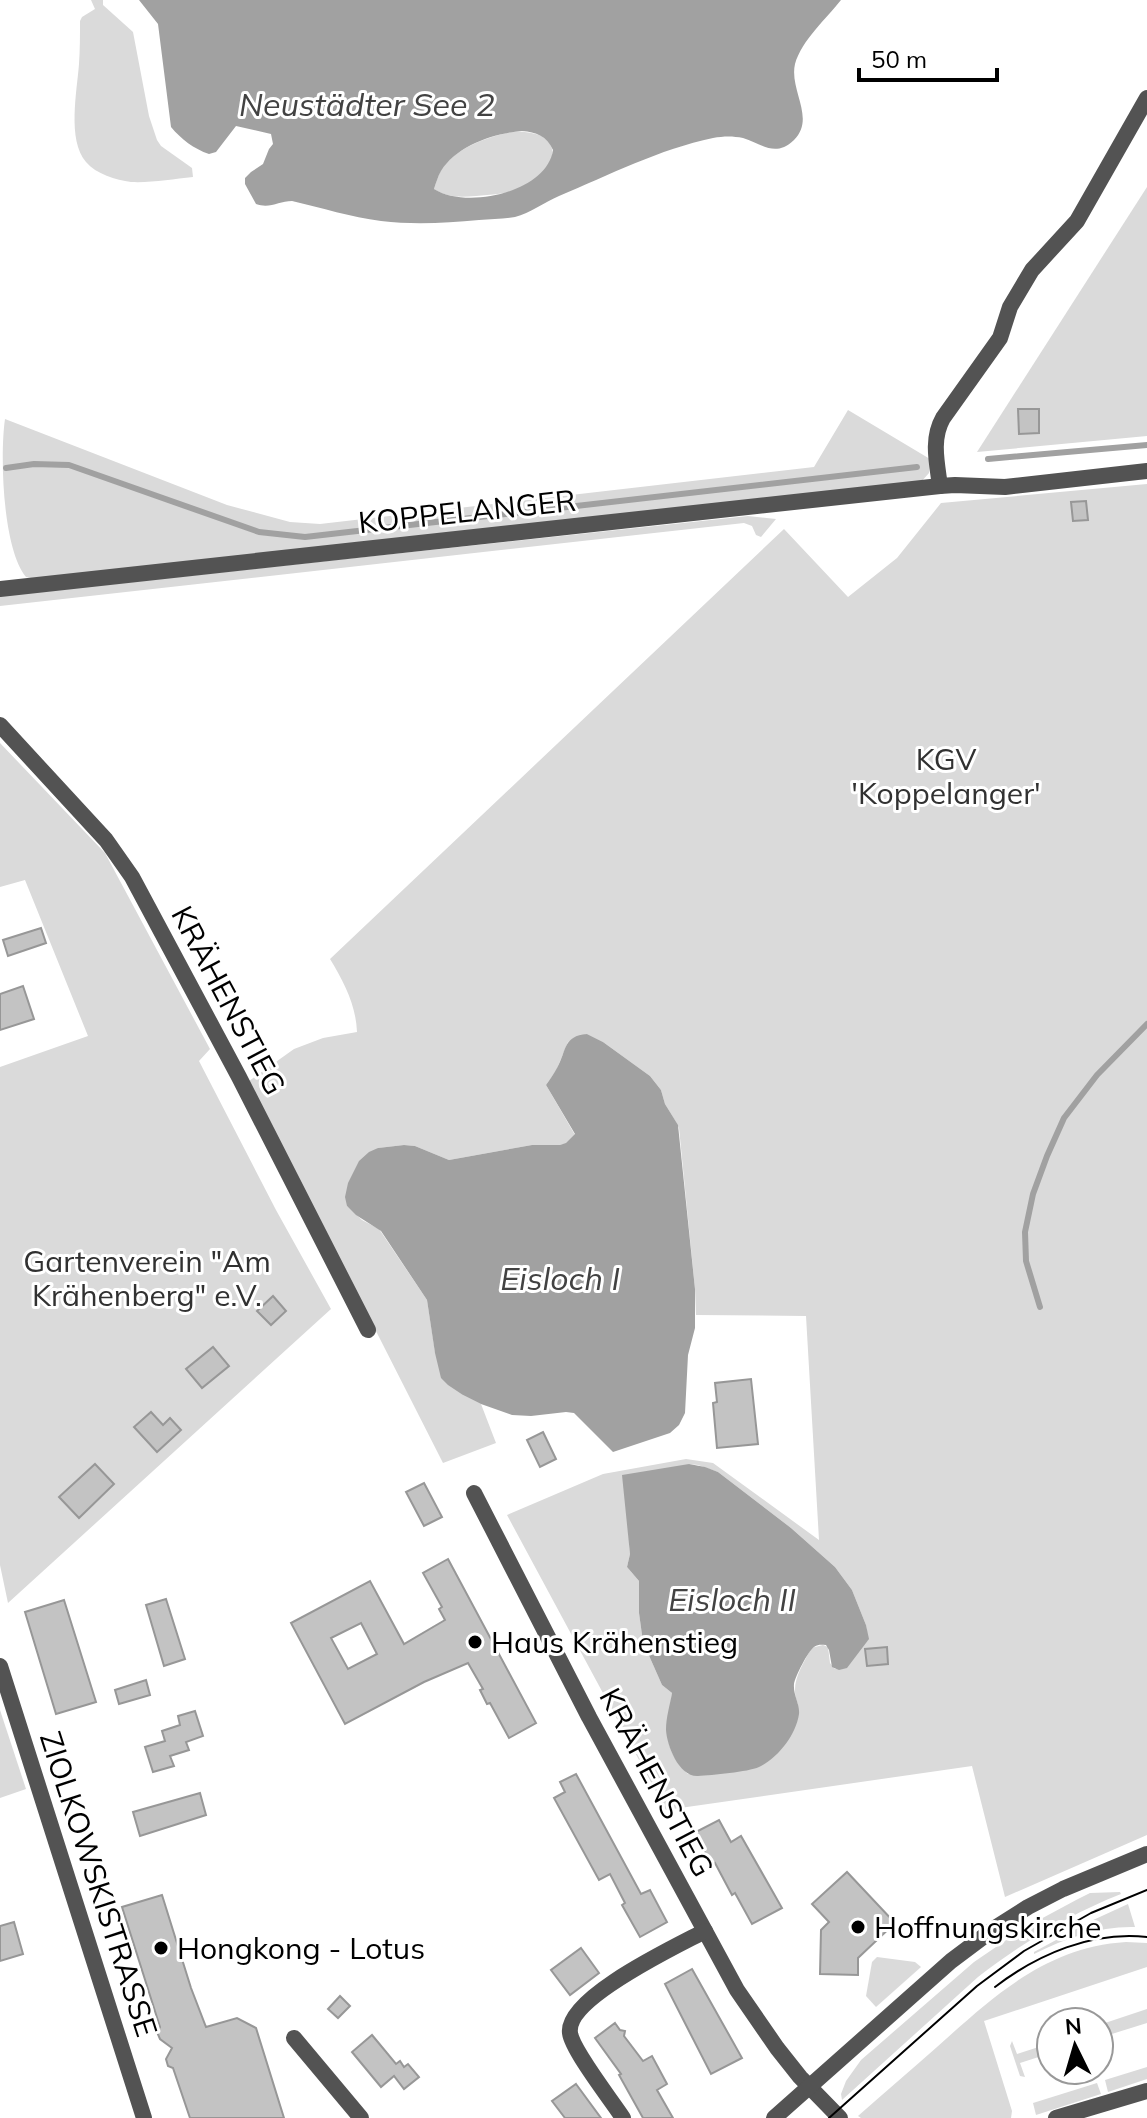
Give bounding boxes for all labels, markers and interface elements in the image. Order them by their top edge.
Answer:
scale bar [859,32,997,82]
text: 50 m [871,44,927,74]
water label: Neustädter See 2 [239,84,495,124]
street label: KOPPELANGER [356,481,578,541]
park label: KGV 'Koppelanger' [851,740,1041,812]
street label: KRÄHENSTIEG [163,899,295,1101]
park label: Gartenverein "Am Krähenberg" e.V. [23,1242,271,1314]
water label: Eisloch I [500,1258,620,1298]
water label: Eisloch II [668,1579,796,1619]
place label: Haus Krähenstieg [491,1623,738,1661]
marker: Haus Krähenstieg [466,1633,484,1651]
street label: KRÄHENSTIEG [591,1681,723,1883]
street label: ZIOLKOWSKISTRASSE [32,1727,166,2041]
place label: Hoffnungskirche [874,1908,1101,1946]
marker: Hoffnungskirche [849,1918,867,1936]
place label: Hongkong - Lotus [177,1929,425,1967]
marker: Hongkong - Lotus [152,1939,170,1957]
north arrow [1035,2006,1115,2086]
text: N [1064,2011,1083,2041]

